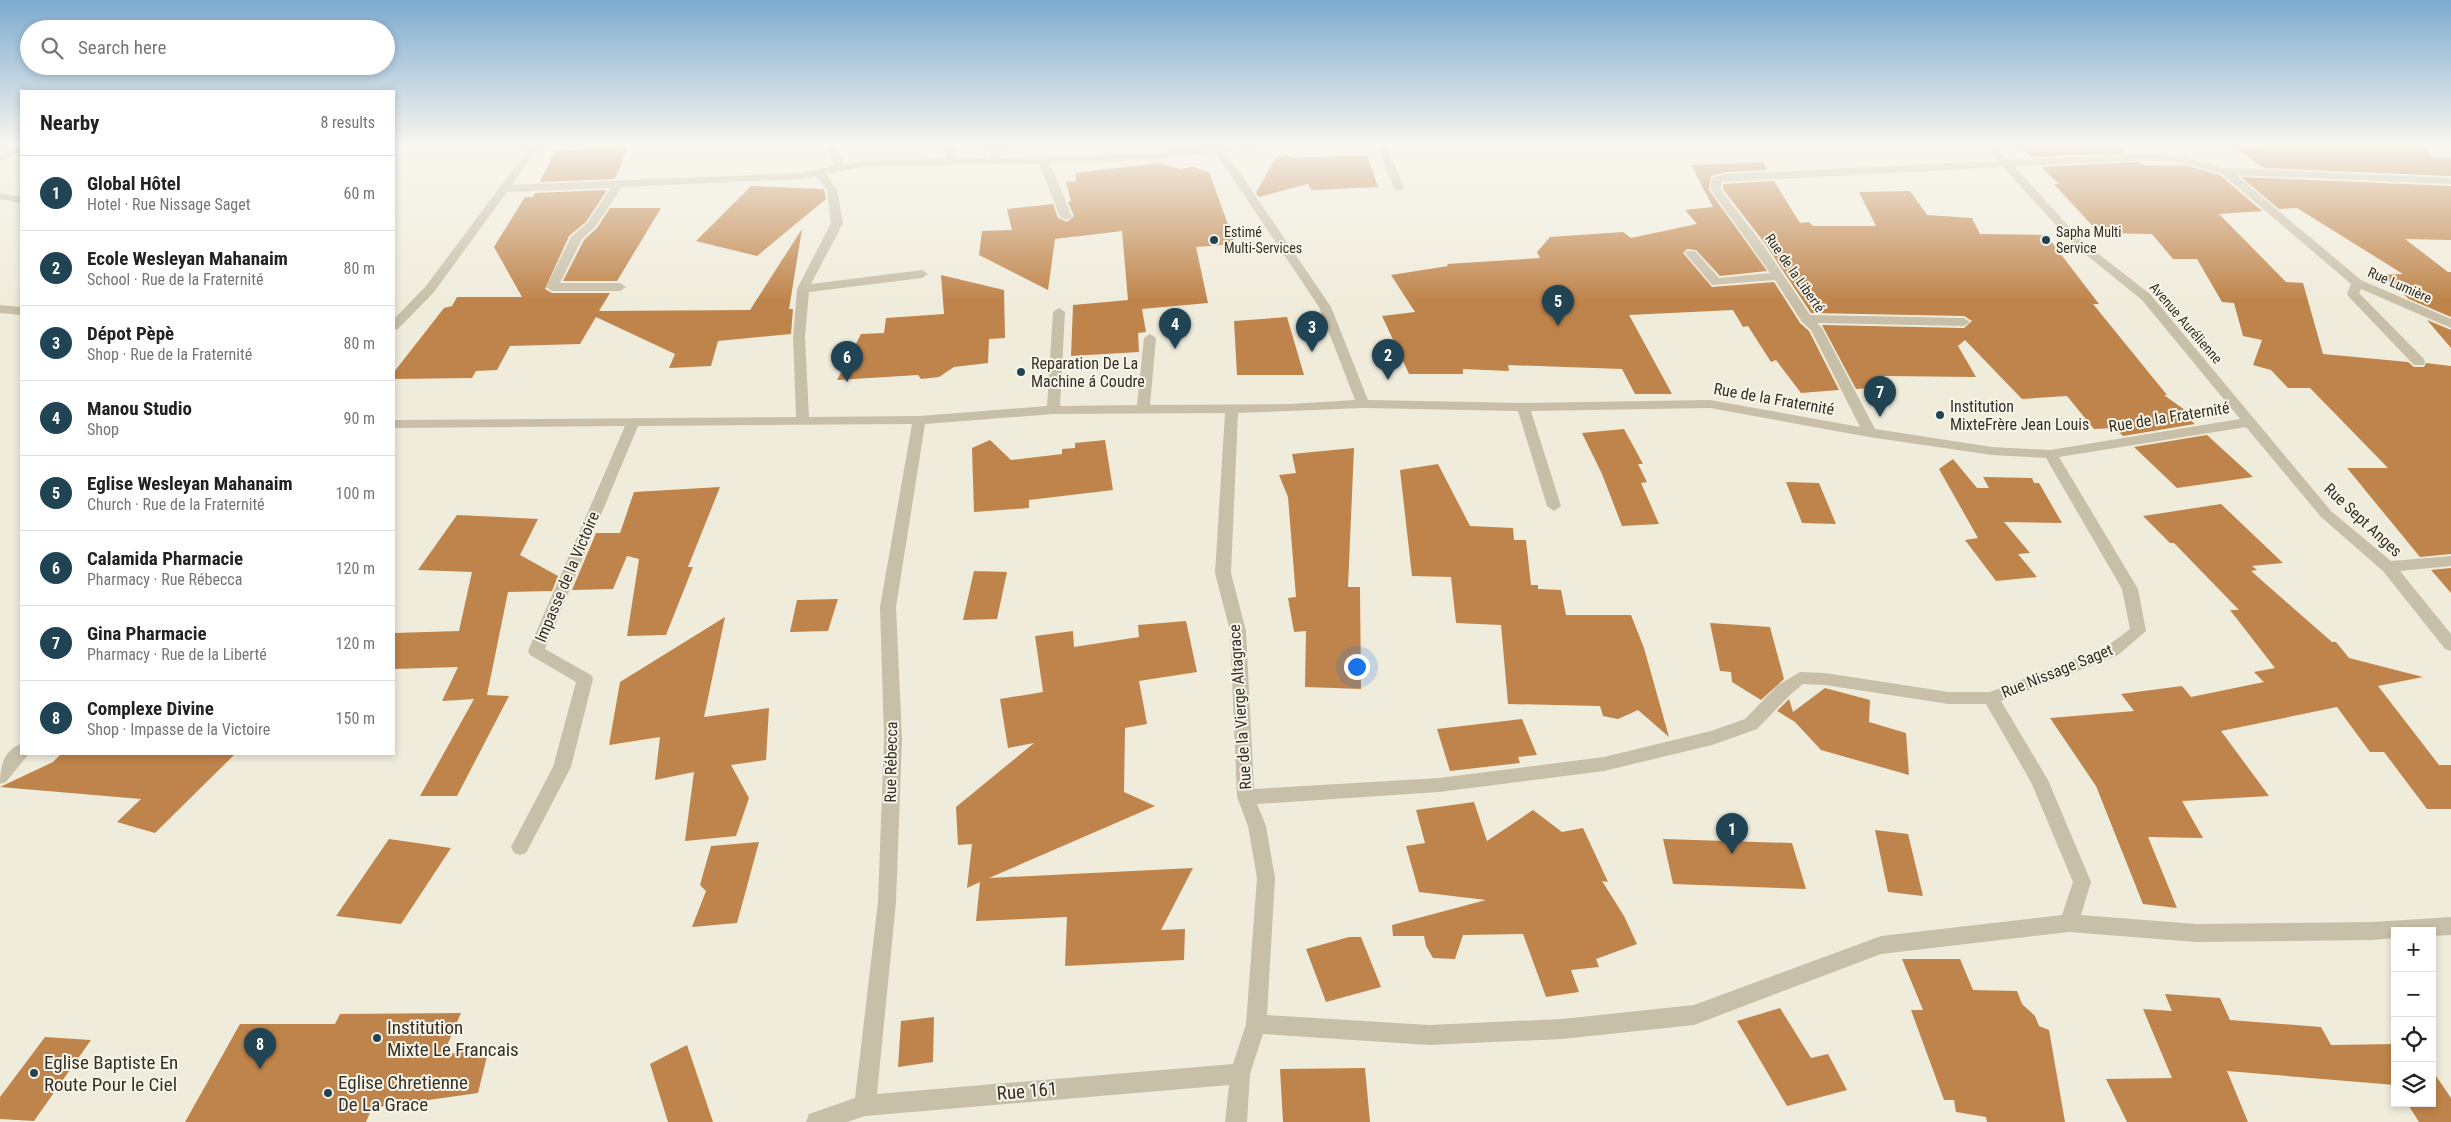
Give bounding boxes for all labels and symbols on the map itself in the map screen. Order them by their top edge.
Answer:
place label: Estimé Multi-Services [1224,224,1302,256]
place label: Sapha Multi Service [2056,224,2121,256]
street label: Rue de la Liberté [1762,231,1828,316]
marker: Estimé Multi-Services [1208,234,1220,246]
marker: Sapha Multi Service [2040,234,2052,246]
street label: Rue Lumière [2366,264,2435,306]
street label: Avenue Aurélienne [2146,279,2226,367]
pin: 5 [1542,285,1574,326]
pin: 4 [1159,308,1191,349]
pin: 3 [1296,311,1328,352]
pin: 2 [1372,339,1404,380]
pin: 6 [831,341,863,382]
place label: Reparation De La Machine á Coudre [1031,354,1145,391]
marker: Reparation De La Machine á Coudre [1015,366,1027,378]
pin: 7 [1864,376,1896,417]
street label: Rue de la Fraternité [1712,379,1836,419]
place label: Institution MixteFrère Jean Louis [1950,397,2089,434]
street label: Rue de la Fraternité [2107,398,2231,436]
marker: Institution MixteFrère Jean Louis [1934,409,1946,421]
street label: Rue Sept Anges [2320,479,2406,561]
street label: Impasse de la Victoire [531,509,603,645]
street label: Rue de la Vierge Altagrace [1225,624,1255,790]
street label: Rue Nissage Saget [1999,640,2116,702]
your location [1344,654,1370,680]
street label: Rue Rébecca [881,721,901,803]
pin: 1 [1716,813,1748,854]
place label: Institution Mixte Le Francais [387,1016,519,1061]
pin: 8 [244,1028,276,1069]
marker: Institution Mixte Le Francais [371,1032,383,1044]
place label: Eglise Baptiste En Route Pour le Ciel [44,1051,178,1096]
marker: Eglise Baptiste En Route Pour le Ciel [28,1067,40,1079]
place label: Eglise Chretienne De La Grace [338,1071,468,1116]
street label: Rue 161 [996,1077,1058,1105]
marker: Eglise Chretienne De La Grace [322,1087,334,1099]

